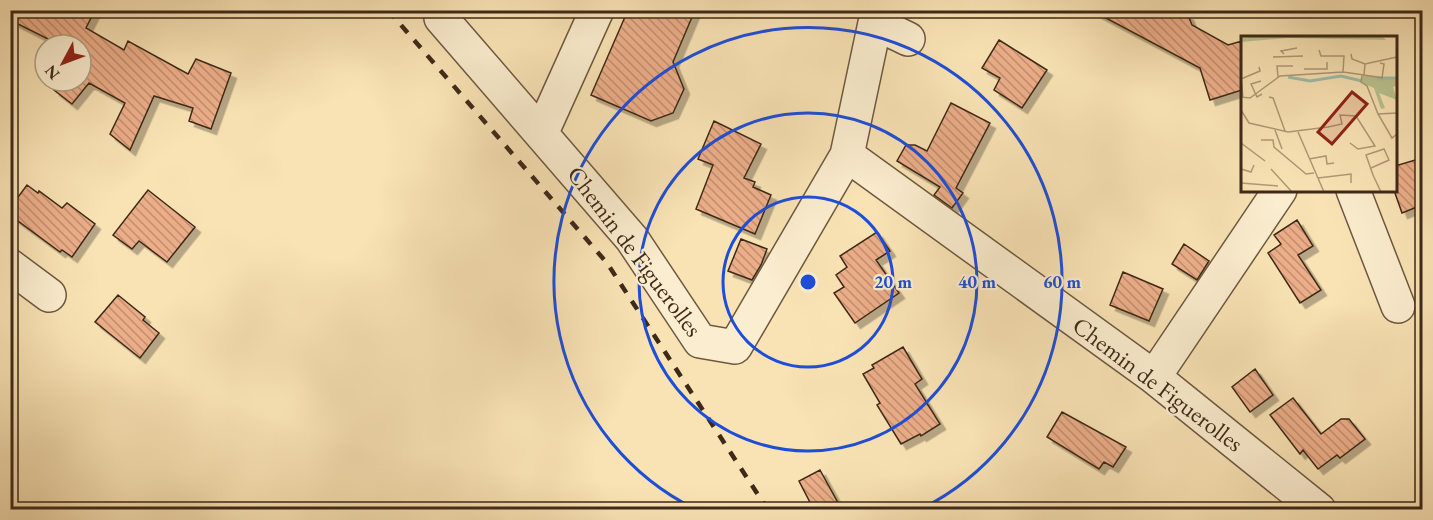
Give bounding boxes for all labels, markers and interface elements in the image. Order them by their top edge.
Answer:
north arrow [33,33,93,93]
inset map [1241,36,1397,192]
text: N [40,61,64,84]
street label: Chemin de Figuerolles [561,159,709,343]
text: 20 m [874,270,912,293]
text: 40 m [958,270,996,293]
text: 60 m [1043,270,1081,293]
centre of rings [798,272,818,292]
street label: Chemin de Figuerolles [1066,310,1250,458]

